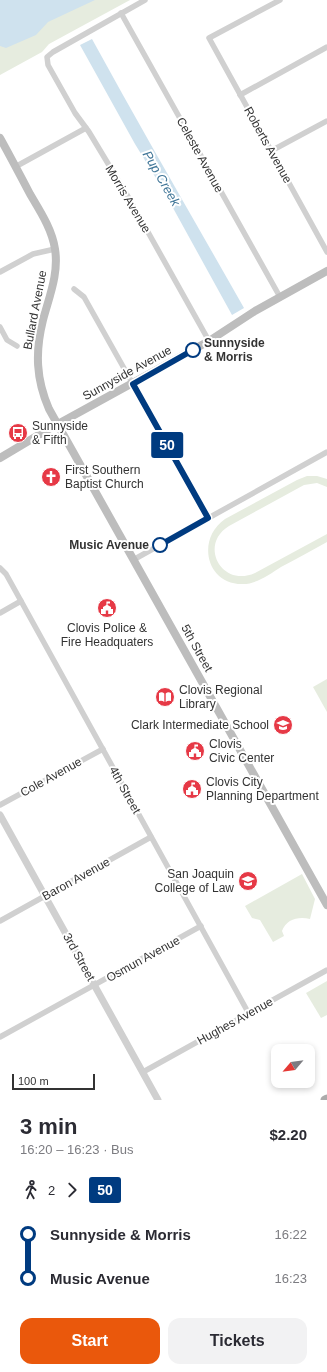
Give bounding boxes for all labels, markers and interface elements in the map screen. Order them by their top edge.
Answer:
street label: Roberts Avenue [241,104,295,186]
street label: Celeste Avenue [174,115,227,195]
water label: Pup Creek [140,148,184,210]
street label: Morris Avenue [102,163,154,236]
street label: Bullard Avenue [20,269,50,351]
place label: Sunnyside & Morris [204,336,265,364]
marker: Sunnyside & Morris [185,342,201,358]
street label: Sunnyside Avenue [80,343,174,403]
place label: Sunnyside & Fifth [32,419,88,447]
bus stop icon: Sunnyside & Fifth [7,422,29,444]
line badge: 50 [149,432,185,458]
text: 50 [159,437,175,453]
place label: First Southern Baptist Church [65,463,144,491]
church icon: First Southern Baptist Church [40,466,62,488]
marker: Music Avenue [152,537,168,553]
place label: Music Avenue [69,538,149,552]
public building icon: Clovis Police & Fire Headquaters [96,597,118,619]
place label: Clovis Police & Fire Headquaters [61,621,153,649]
street label: 5th Street [178,622,216,675]
place label: Clovis Regional Library [179,683,262,711]
library icon: Clovis Regional Library [154,686,176,708]
school or university icon: Clark Intermediate School [272,714,294,736]
place label: Clark Intermediate School [131,718,269,732]
place label: Clovis Civic Center [209,737,274,765]
public building icon: Clovis Civic Center [184,740,206,762]
street label: Cole Avenue [18,754,84,800]
street label: 4th Street [106,764,144,817]
place label: Clovis City Planning Department [206,775,319,803]
public building icon: Clovis City Planning Department [181,778,203,800]
street label: Baron Avenue [40,854,113,903]
place label: San Joaquin College of Law [155,867,234,895]
school or university icon: San Joaquin College of Law [237,870,259,892]
street label: 3rd Street [60,931,98,984]
street label: Osmun Avenue [104,933,182,985]
street label: Hughes Avenue [195,994,276,1048]
north arrow [271,1044,315,1088]
map controls [271,1044,315,1088]
scale bar [12,1072,95,1091]
text: 100 m [18,1075,49,1087]
text: 3 min [20,1114,77,1139]
text: $2.20 [269,1126,307,1143]
text: 16:20 – 16:23 · Bus [20,1142,133,1157]
icon: walk [20,1179,42,1201]
icon: forward [61,1179,83,1201]
text: 50 [97,1182,113,1198]
text: 2 [48,1183,55,1198]
text: Sunnyside & Morris [50,1226,191,1243]
text: 16:22 [274,1227,307,1242]
text: Music Avenue [50,1270,150,1287]
text: 16:23 [274,1271,307,1286]
button: Start [20,1318,160,1364]
button: Tickets [168,1318,307,1364]

